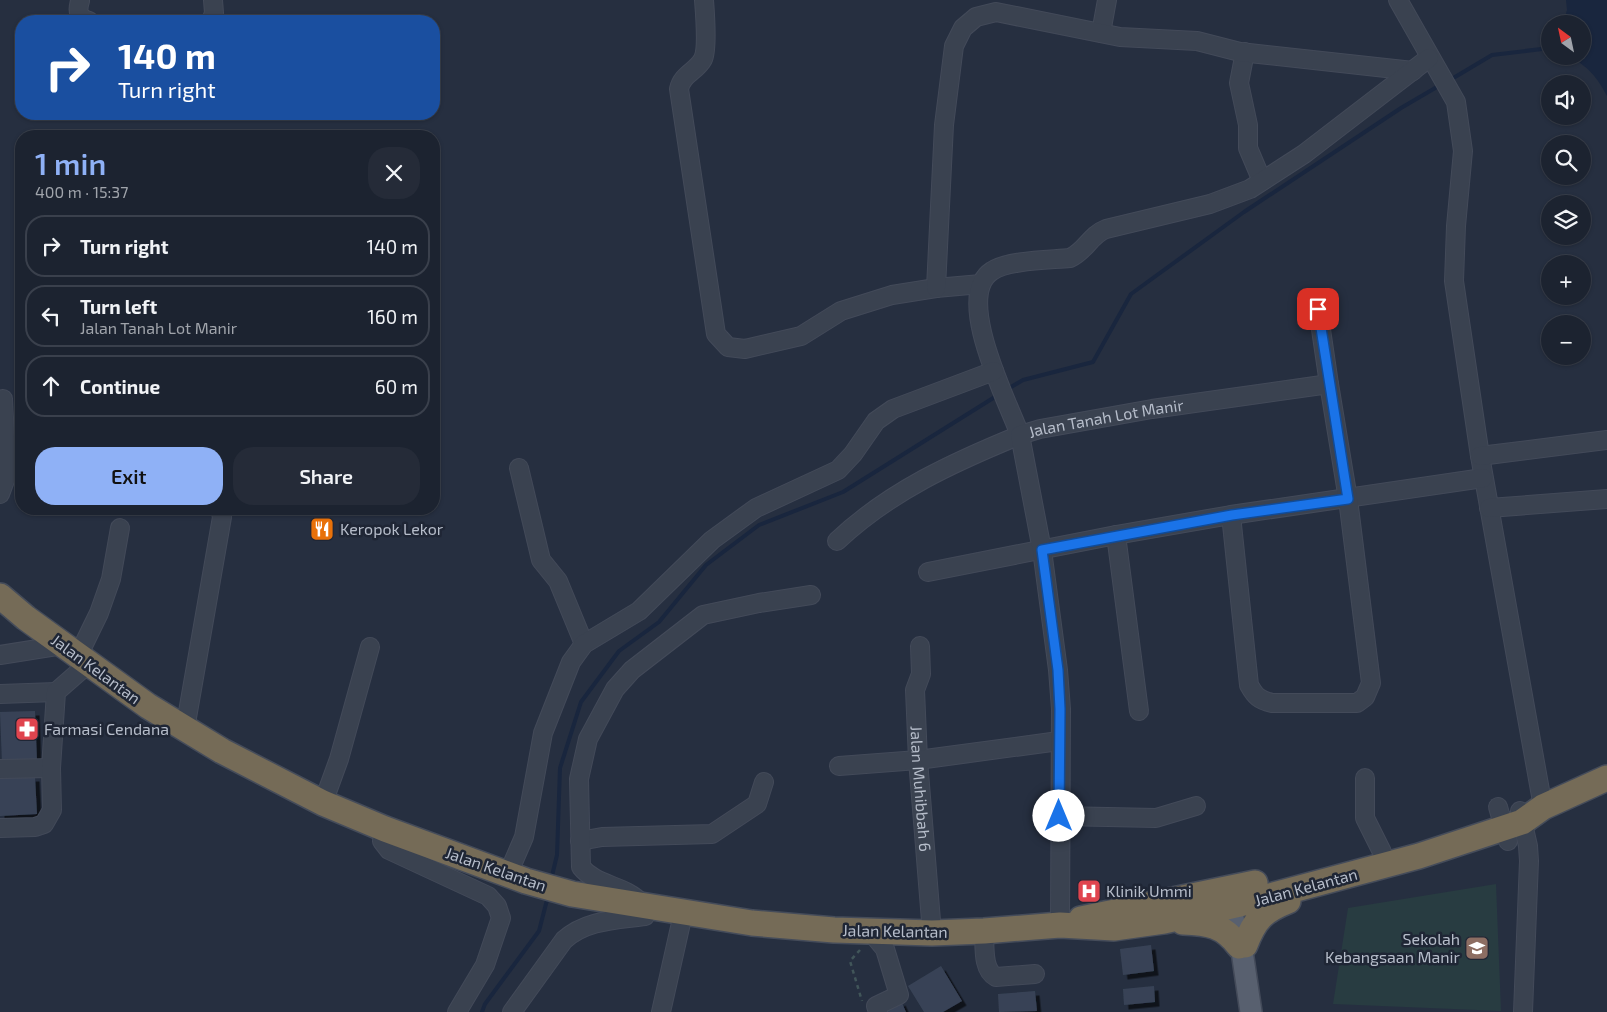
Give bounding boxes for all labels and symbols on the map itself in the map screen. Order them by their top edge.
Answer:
north arrow [1541,15,1591,65]
pin [1297,288,1339,330]
street label: Jalan Tanah Lot Manir [1026,395,1185,441]
restaurant icon: Keropok Lekor [309,516,335,542]
place label: Keropok Lekor [340,519,444,538]
street label: Jalan Kelantan [48,630,145,707]
pharmacy icon: Farmasi Cendana [14,716,40,742]
place label: Farmasi Cendana [44,719,169,738]
street label: Jalan Muhibbah 6 [908,725,935,852]
position arrow [1032,789,1084,841]
street label: Jalan Kelantan [443,842,549,895]
street label: Jalan Kelantan [1252,864,1359,909]
hospital icon: Klinik Ummi [1076,878,1102,904]
place label: Klinik Ummi [1106,881,1192,900]
street label: Jalan Kelantan [842,920,948,941]
place label: Sekolah Kebangsaan Manir [1325,929,1461,966]
school or university icon: Sekolah Kebangsaan Manir [1464,935,1490,961]

